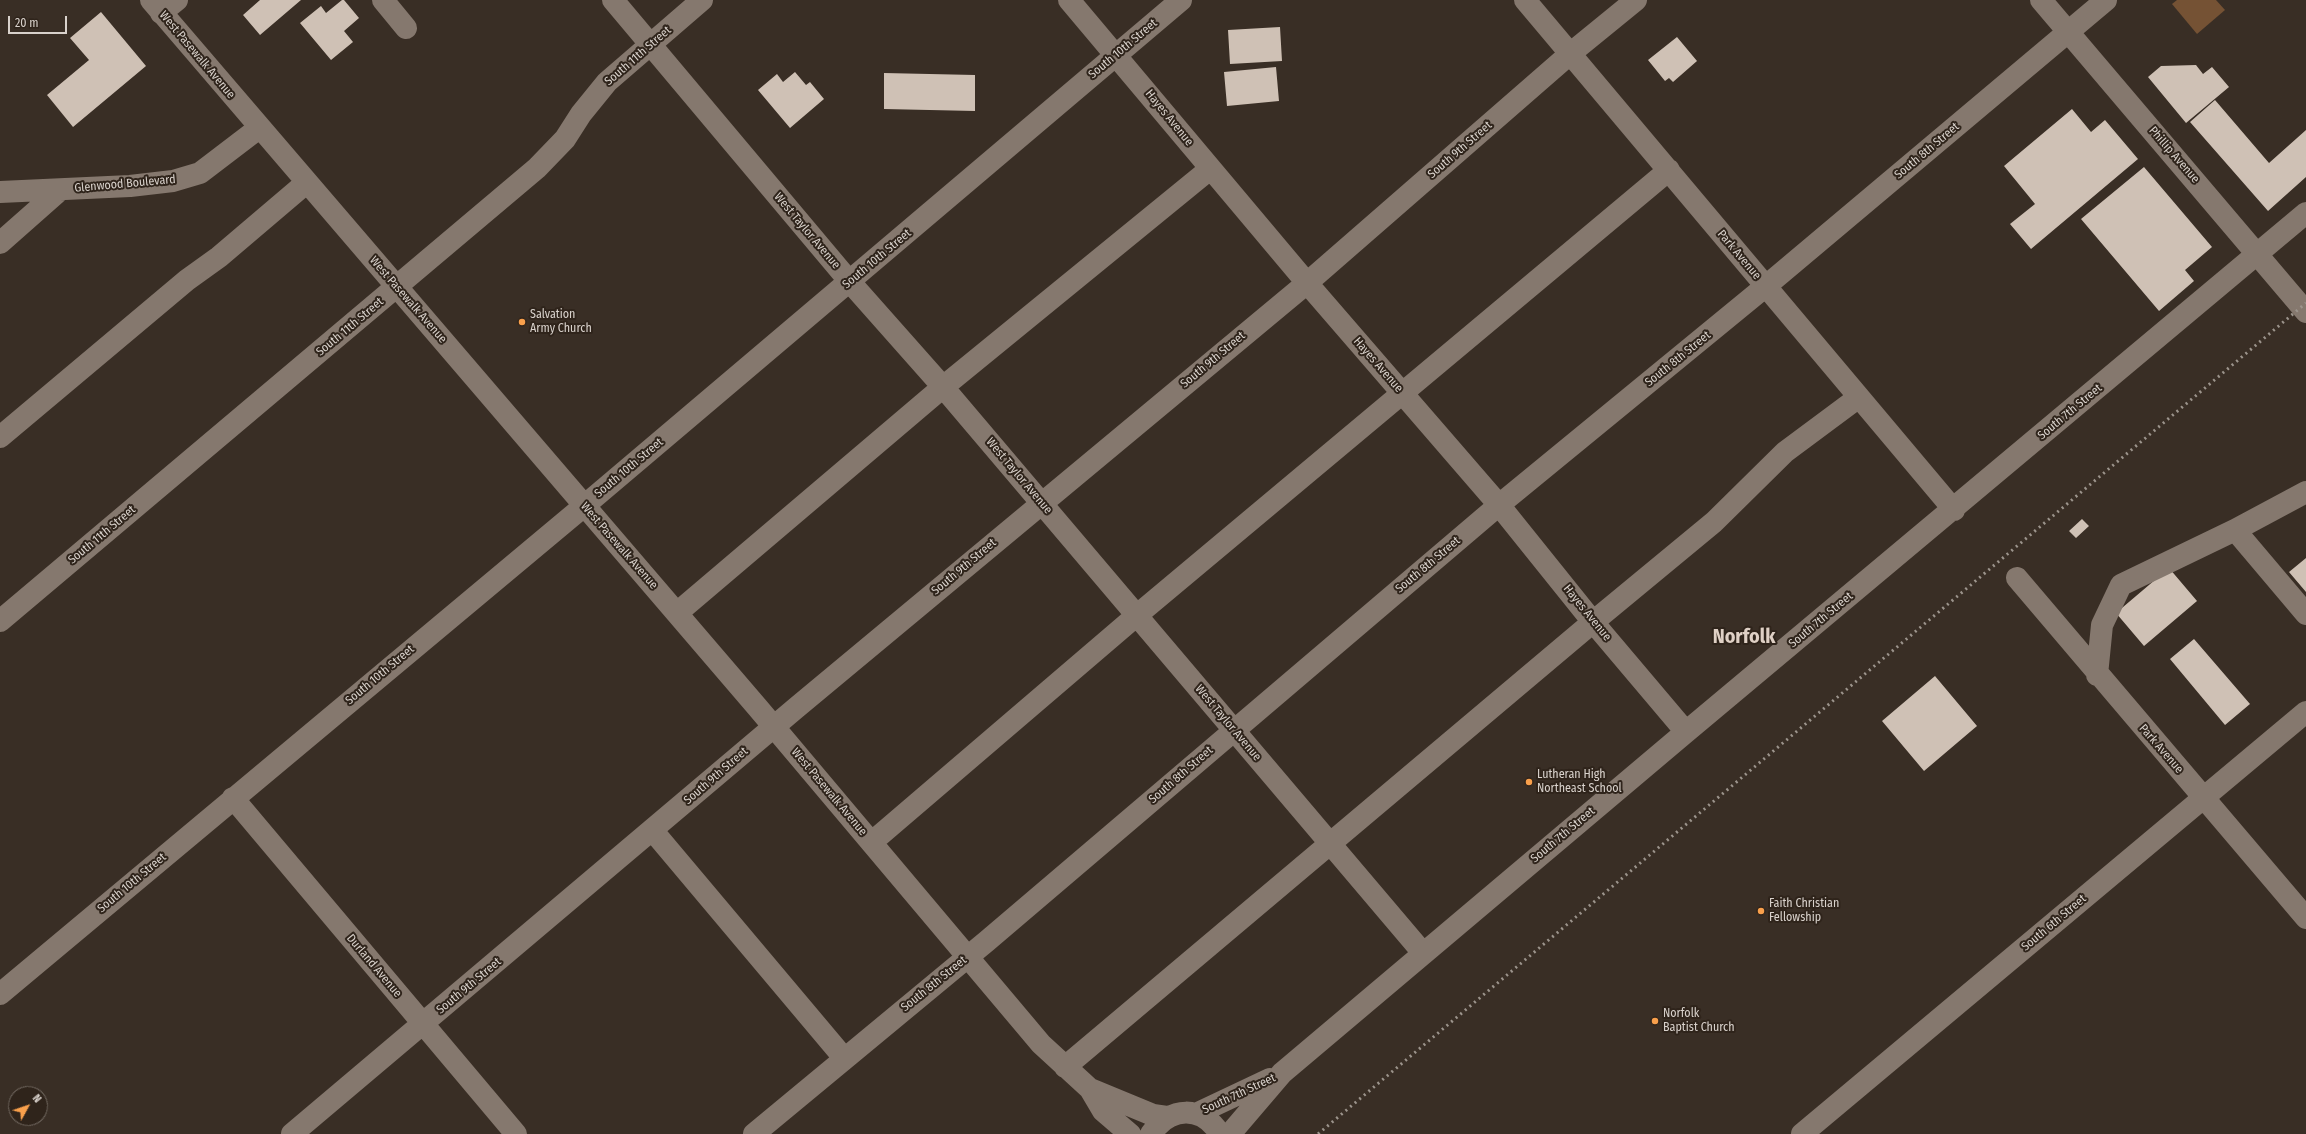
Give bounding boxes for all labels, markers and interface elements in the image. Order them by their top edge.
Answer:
scale bar [10,8,69,34]
street label: West Pasewalk Avenue [156,8,238,102]
text: 20 m [15,16,39,30]
street label: South 10th Street [1086,16,1160,82]
street label: South 11th Street [602,23,674,89]
street label: Hayes Avenue [1142,87,1196,149]
street label: South 9th Street [1425,118,1495,182]
street label: South 8th Street [1892,120,1962,182]
street label: Phillip Avenue [2146,124,2202,186]
street label: Glenwood Boulevard [74,172,176,196]
street label: West Taylor Avenue [771,190,843,272]
street label: South 10th Street [840,226,914,292]
street label: Park Avenue [1714,227,1764,283]
street label: West Pasewalk Avenue [366,254,450,346]
street label: South 11th Street [313,295,387,359]
place label: Salvation Army Church [530,308,592,336]
marker: Salvation Army Church [517,317,527,327]
street label: South 8th Street [1642,328,1714,390]
street label: South 9th Street [1178,329,1248,391]
street label: Hayes Avenue [1350,335,1406,395]
street label: South 7th Street [2035,381,2105,443]
street label: South 10th Street [592,435,666,501]
street label: West Taylor Avenue [983,435,1055,517]
street label: West Pasewalk Avenue [577,500,661,592]
street label: South 11th Street [65,503,139,567]
street label: South 8th Street [1393,534,1463,596]
street label: South 9th Street [929,536,999,598]
street label: Hayes Avenue [1560,582,1614,644]
street label: South 7th Street [1786,589,1856,651]
district label: Norfolk [1713,625,1775,649]
street label: South 10th Street [343,642,417,708]
street label: West Taylor Avenue [1192,682,1264,764]
street label: Park Avenue [2136,722,2186,776]
street label: South 8th Street [1146,743,1216,807]
street label: South 9th Street [681,744,751,808]
street label: West Pasewalk Avenue [788,745,870,839]
place label: Lutheran High Northeast School [1537,768,1622,796]
marker: Lutheran High Northeast School [1524,777,1534,787]
street label: South 7th Street [1528,804,1598,866]
street label: South 10th Street [95,850,169,916]
street label: South 6th Street [2019,892,2089,954]
place label: Faith Christian Fellowship [1769,897,1839,925]
marker: Faith Christian Fellowship [1756,906,1766,916]
street label: Durland Avenue [343,931,405,1001]
street label: South 8th Street [898,953,970,1015]
street label: South 9th Street [434,955,504,1017]
place label: Norfolk Baptist Church [1663,1007,1735,1035]
marker: Norfolk Baptist Church [1650,1016,1660,1026]
street label: South 7th Street [1200,1071,1278,1117]
north arrow [8,1086,48,1126]
text: N [30,1092,44,1105]

